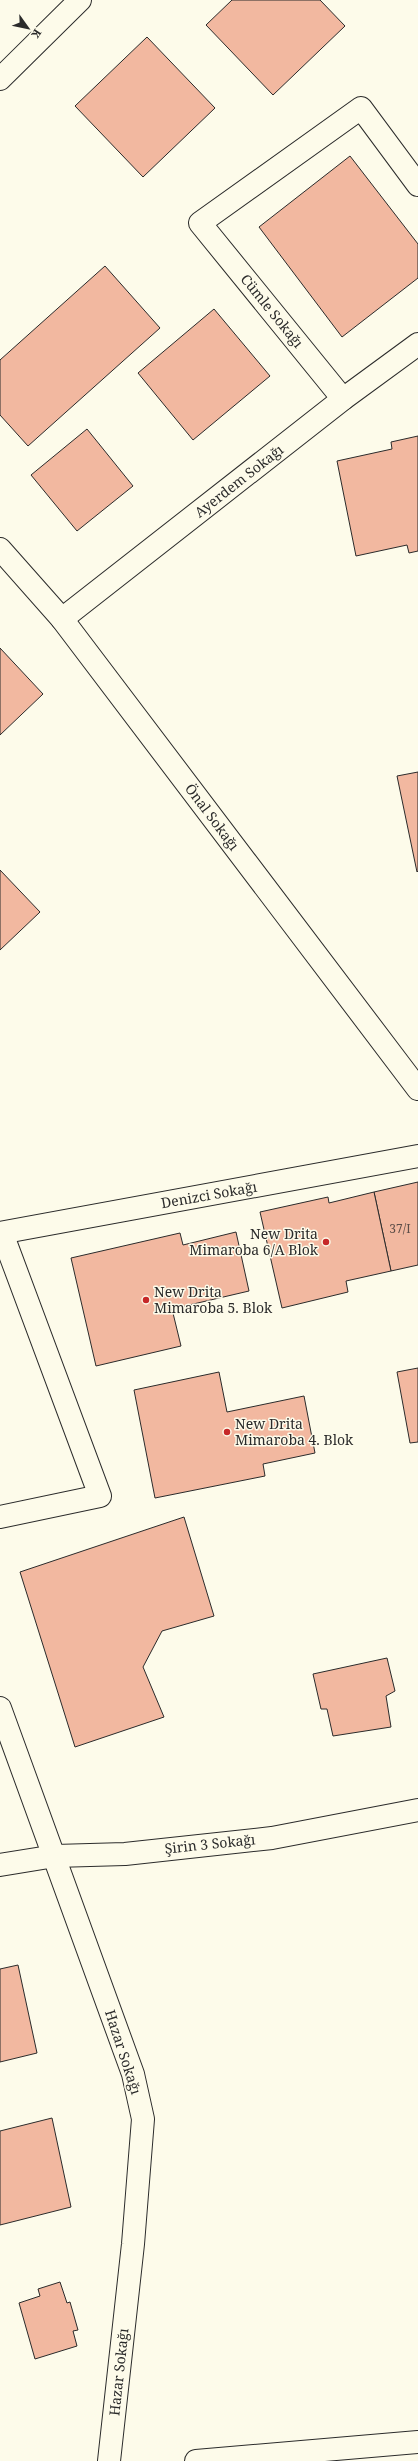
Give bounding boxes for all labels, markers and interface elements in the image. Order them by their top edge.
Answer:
north arrow [8,8,48,48]
text: K [28,26,45,42]
street label: Cümle Sokağı [237,270,308,352]
street label: Ayerdem Sokağı [190,440,287,521]
street label: Önal Sokağı [181,779,244,854]
street label: Denizci Sokağı [159,1177,259,1212]
house number: 37/I [389,1220,411,1237]
place label: New Drita Mimaroba 6/A Blok [189,1224,319,1259]
marker: New Drita Mimaroba 6/A Blok [321,1237,331,1247]
place label: New Drita Mimaroba 5. Blok [154,1282,273,1317]
marker: New Drita Mimaroba 5. Blok [141,1295,151,1305]
place label: New Drita Mimaroba 4. Blok [235,1414,354,1449]
marker: New Drita Mimaroba 4. Blok [222,1427,232,1437]
street label: Şirin 3 Sokağı [164,1829,257,1858]
street label: Hazar Sokağı [101,2007,146,2097]
street label: Hazar Sokağı [104,2327,133,2417]

